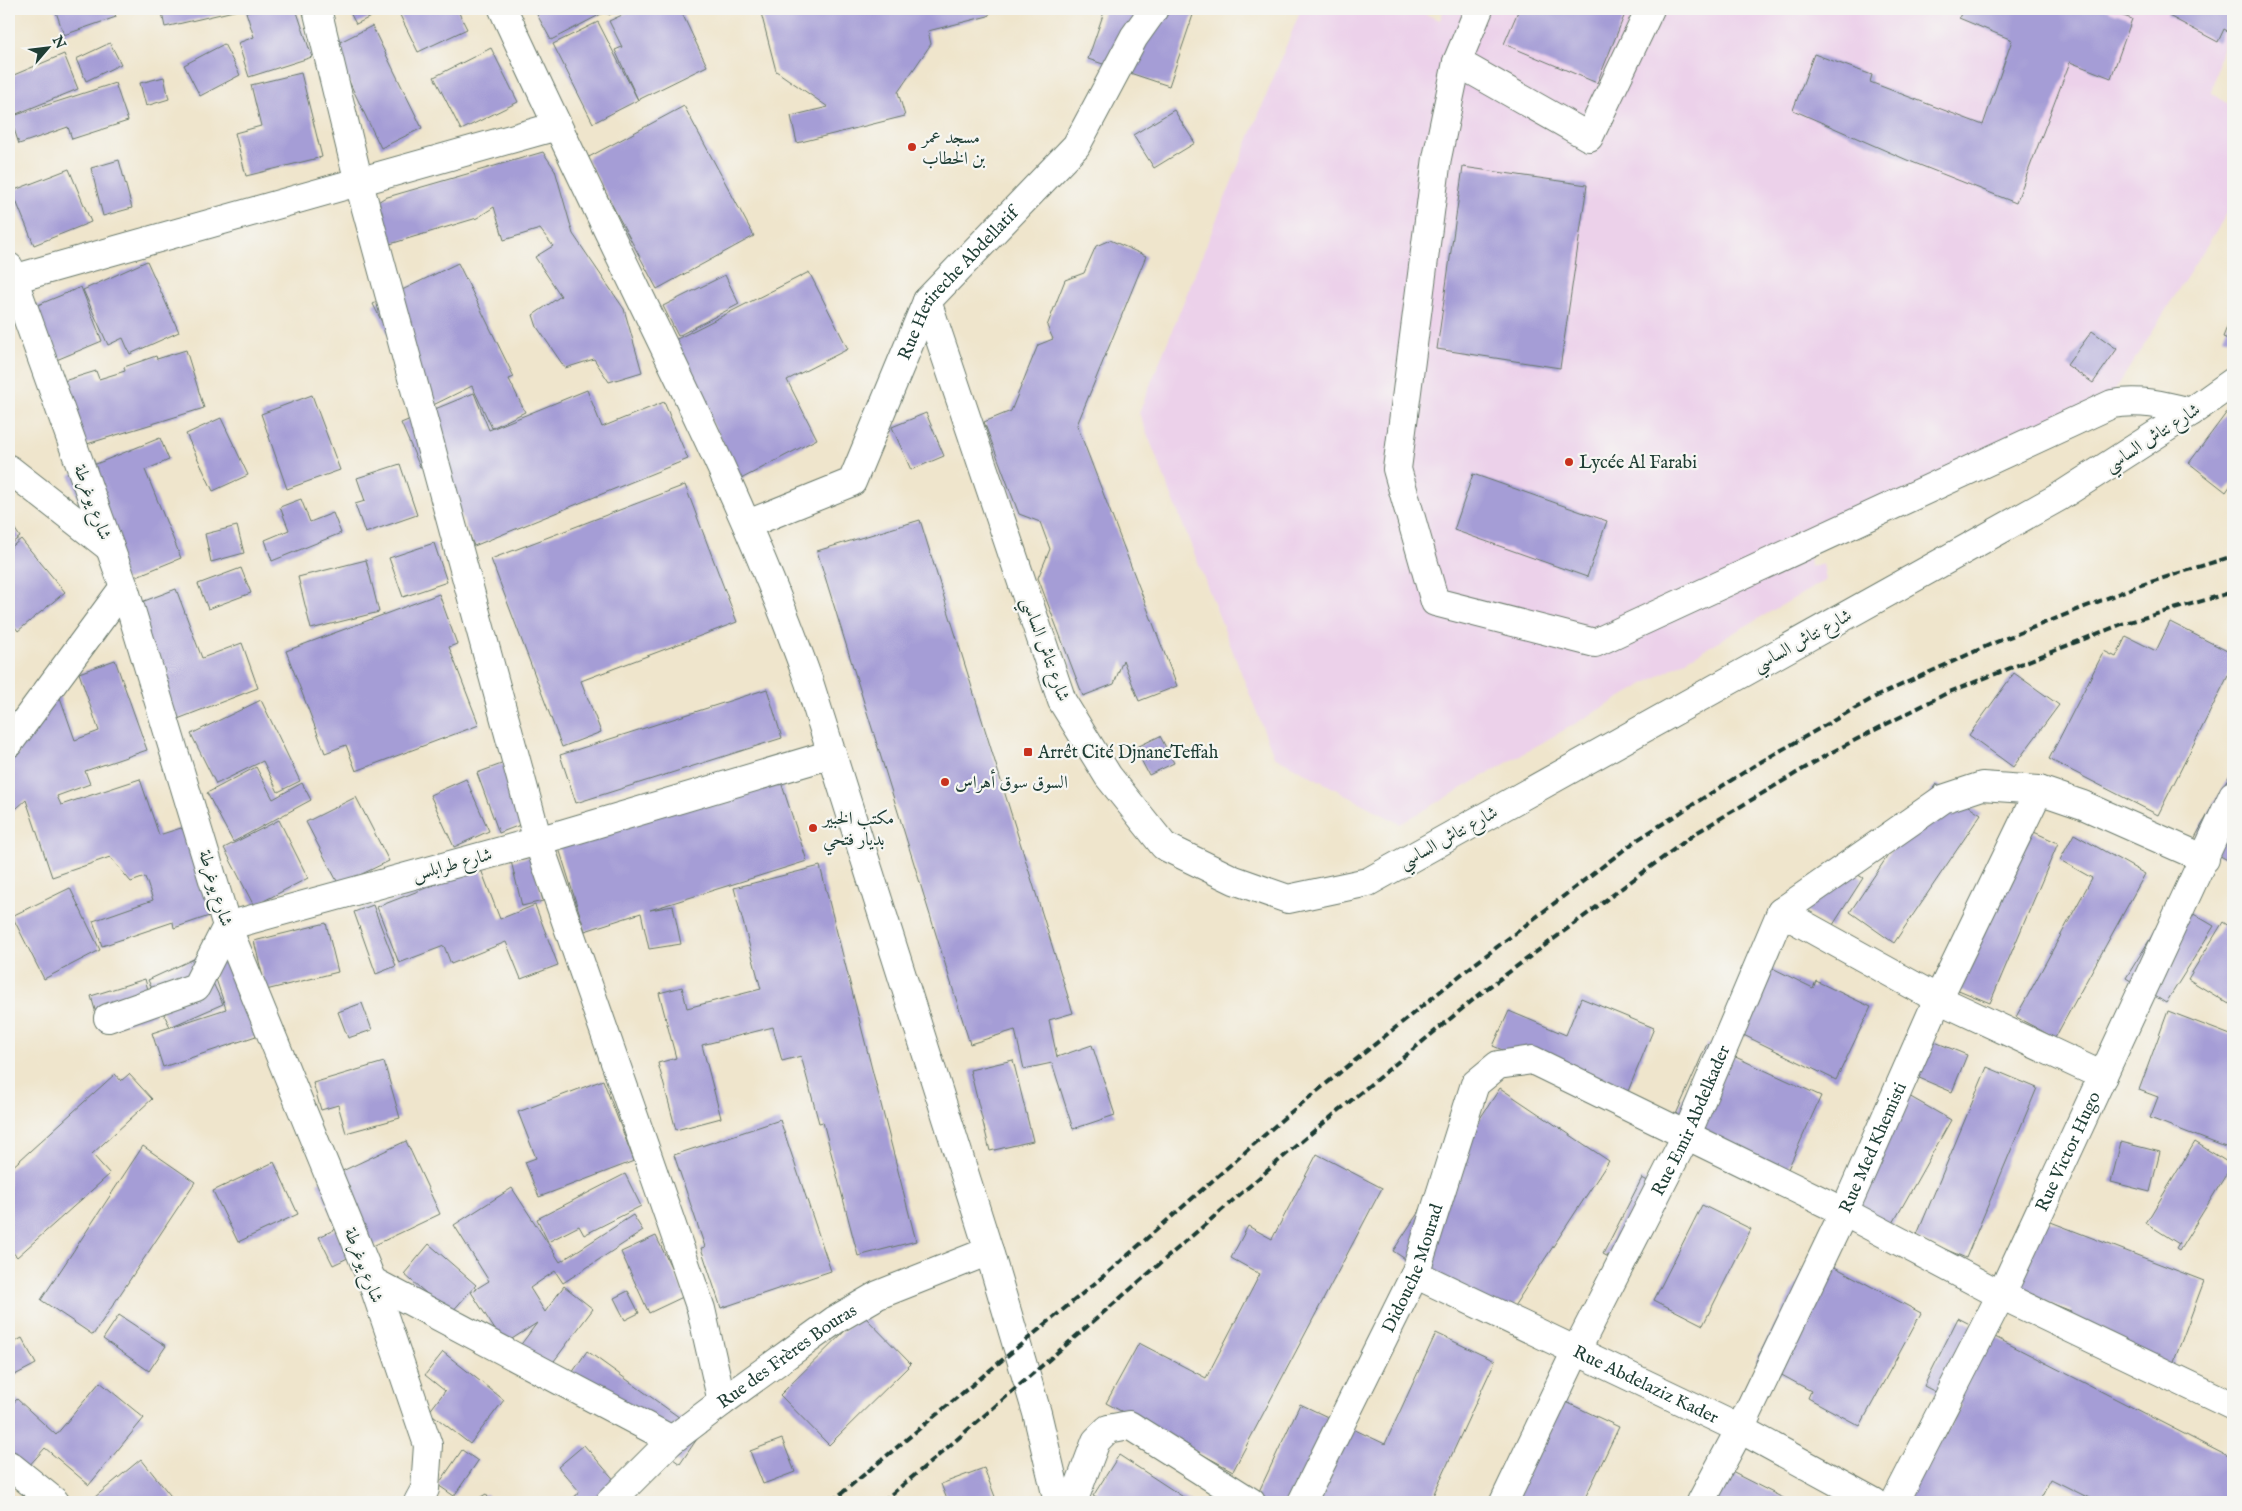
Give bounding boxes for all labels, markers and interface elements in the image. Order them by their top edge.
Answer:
north arrow [22,22,72,72]
text: N [47,32,69,52]
place label: مسجد عمر بن الخطاب [920,127,986,171]
marker: مسجد عمر بن الخطاب [906,141,918,153]
street label: Rue Herireche Abdellatif [894,200,1026,364]
street label: شارع نتاش الساسي [2101,399,2207,481]
place label: Lycée Al Farabi [1579,452,1697,475]
marker: Lycée Al Farabi [1563,456,1575,468]
street label: شارع يوغرطة [65,461,116,544]
street label: شارع نتاش الساسي [1011,594,1074,706]
street label: شارع نتاش الساسي [1749,605,1858,681]
place label: Arrêt Cité DjnaneTeffah [1037,742,1219,765]
marker: Arrêt Cité DjnaneTeffah [1022,746,1034,758]
place label: السوق سوق أهراس [955,769,1068,795]
marker: السوق سوق أهراس [939,776,951,788]
street label: شارع نتاش الساسي [1395,802,1504,878]
place label: مكتب الخبير بديار فتحي [821,808,894,856]
marker: مكتب الخبير بديار فتحي [807,822,819,834]
street label: شارع طرابلس [410,844,495,889]
street label: شارع يوغرطة [190,847,237,930]
street label: Rue Emir Abdelkader [1647,1042,1736,1200]
street label: Rue Med Khemisti [1835,1079,1913,1217]
street label: Rue Victor Hugo [2031,1088,2107,1216]
street label: Didouche Mourad [1378,1201,1450,1337]
street label: شارع يوغرطة [336,1225,387,1307]
street label: Rue des Frères Bouras [713,1300,861,1415]
street label: Rue Abdelaziz Kader [1569,1341,1722,1430]

